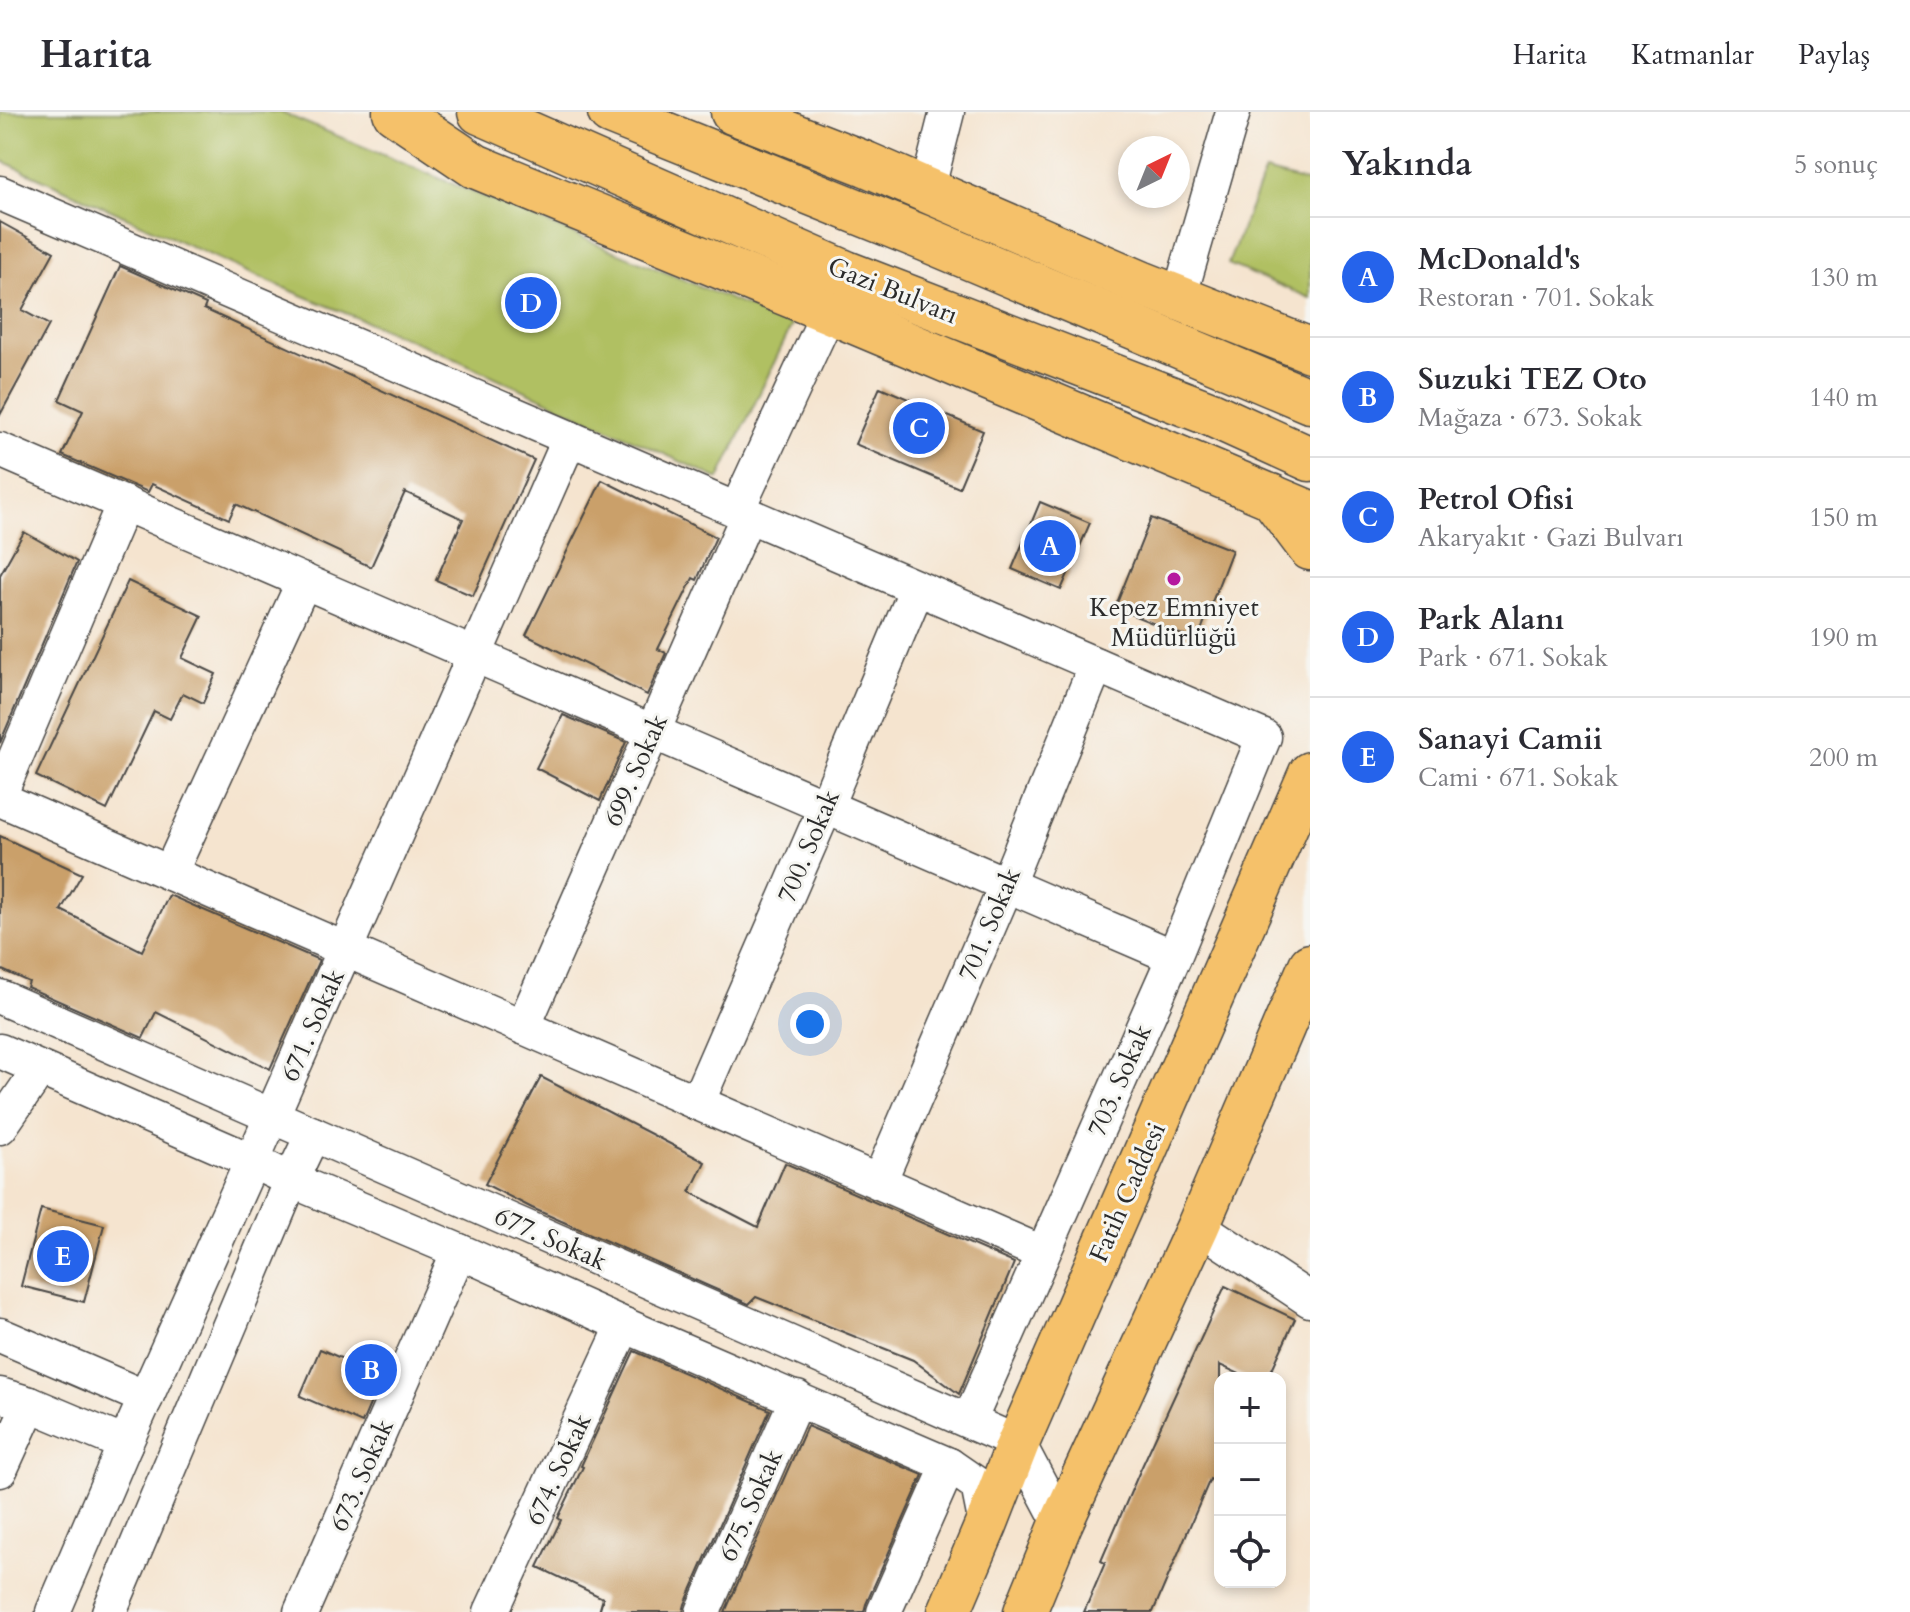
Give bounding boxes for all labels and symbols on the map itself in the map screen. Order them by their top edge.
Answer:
north arrow [1118,136,1190,208]
street label: Gazi Bulvarı [823,248,963,332]
pin: D [505,273,557,333]
pin: C [893,398,945,458]
pin: A [1024,516,1076,576]
marker: Kepez Emniyet Müdürlüğü [1165,570,1183,588]
place label: Kepez Emniyet Müdürlüğü [1089,590,1259,655]
street label: 699. Sokak [595,708,676,832]
street label: 700. Sokak [769,784,848,908]
street label: 701. Sokak [950,862,1029,986]
street label: 671. Sokak [272,963,353,1087]
your location [790,1004,830,1044]
street label: 703. Sokak [1079,1018,1160,1142]
street label: Fatih Caddesi [1081,1117,1174,1268]
street label: 677. Sokak [489,1198,613,1279]
pin: E [37,1226,89,1286]
pin: B [345,1340,397,1400]
street label: 674. Sokak [517,1408,600,1531]
street label: 673. Sokak [321,1413,402,1537]
street label: 675. Sokak [710,1443,791,1567]

